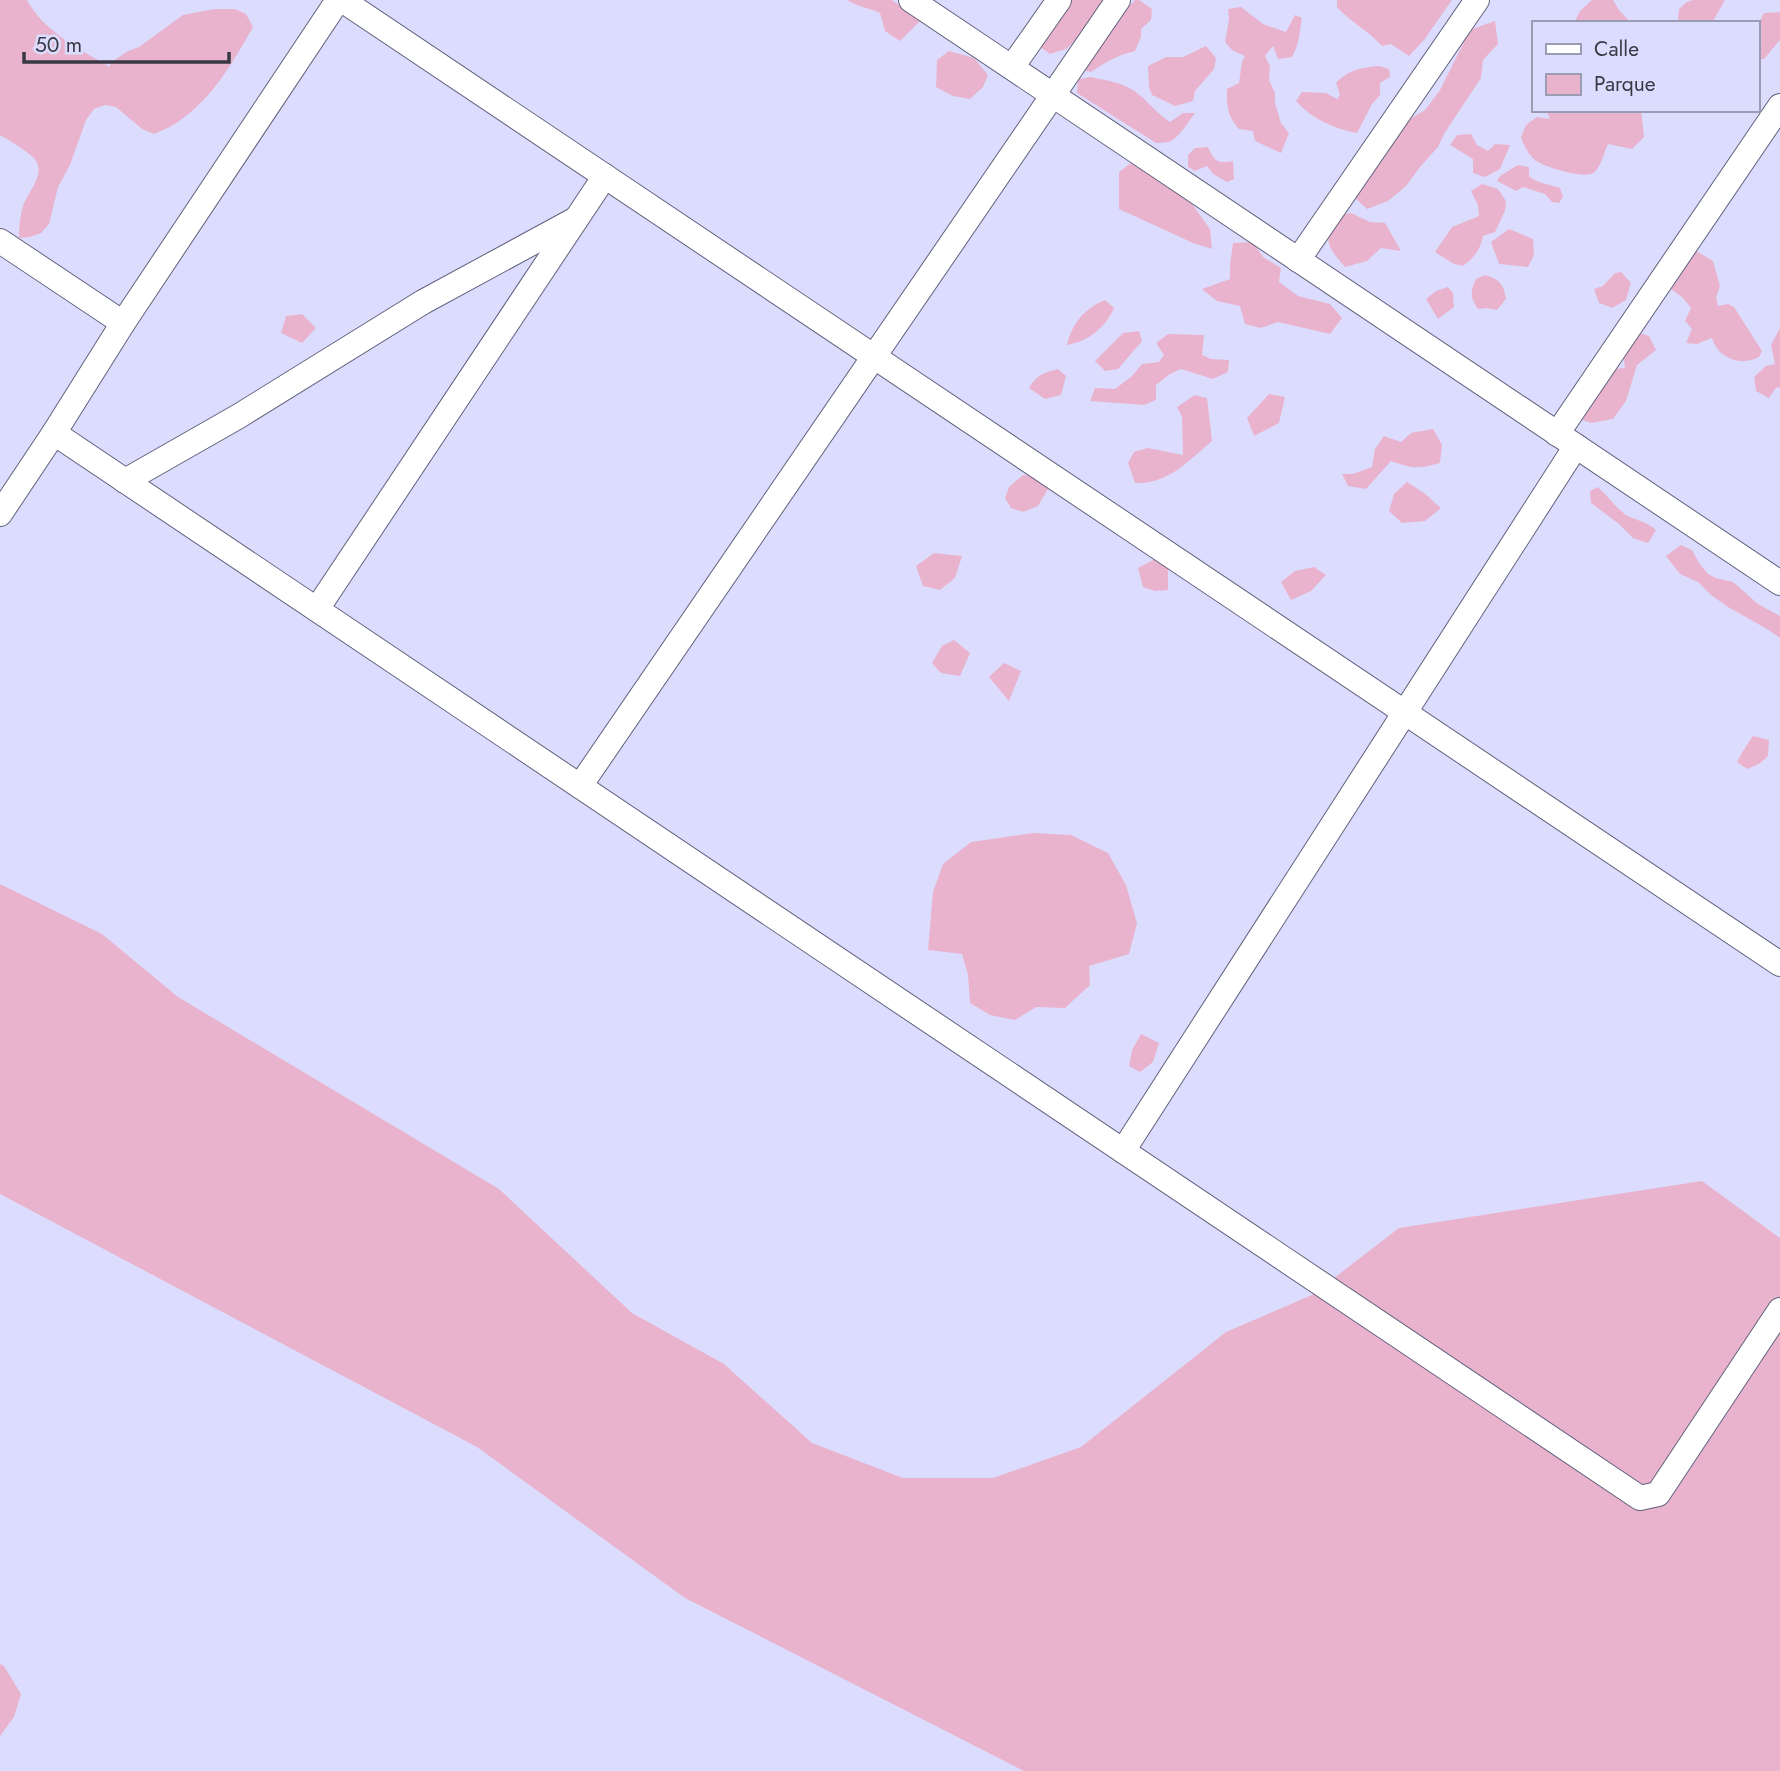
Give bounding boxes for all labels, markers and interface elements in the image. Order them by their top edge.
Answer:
scale bar [24,21,229,65]
legend [1532,21,1759,112]
text: 50 m [35,30,82,60]
text: Calle [1594,34,1639,64]
text: Parque [1594,69,1656,99]

